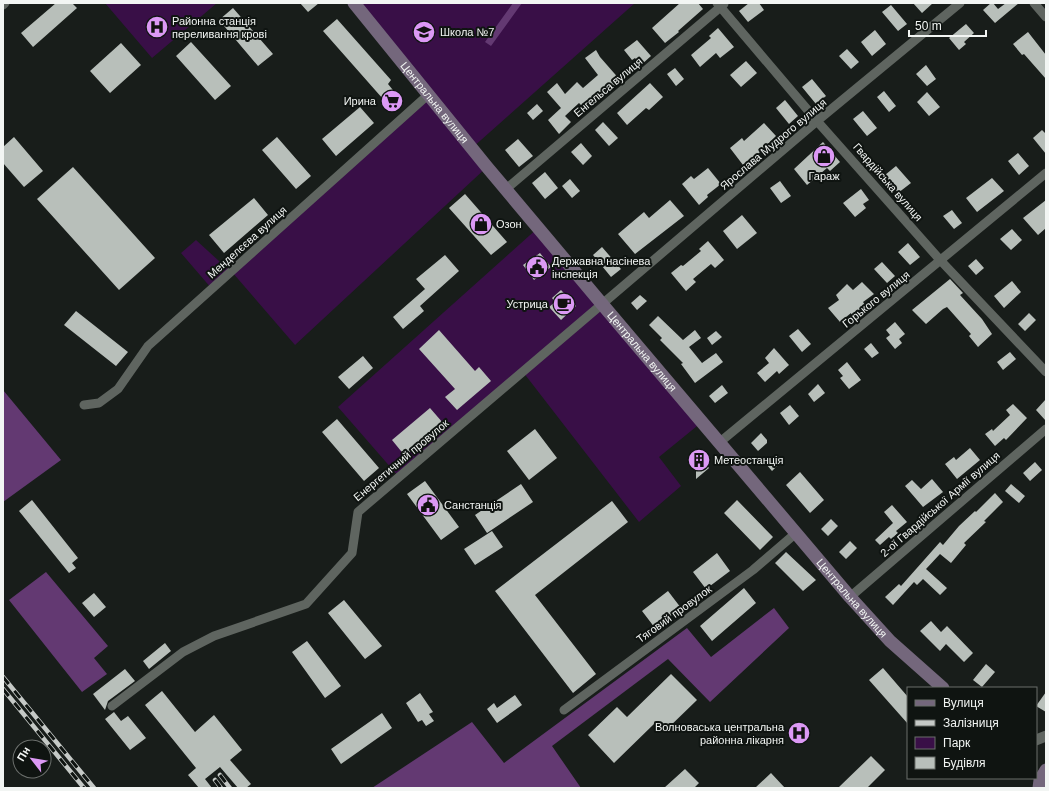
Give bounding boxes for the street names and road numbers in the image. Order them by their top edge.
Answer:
street label: Енгельса вулиця [571,55,645,119]
street label: Центральна вулиця [398,59,471,145]
street label: Ярослава Мудрого вулиця [718,96,829,192]
street label: Гвардійська вулиця [851,141,925,223]
street label: Менделєєва вулиця [205,203,289,281]
street label: Горького вулиця [840,268,912,330]
street label: Центральна вулиця [605,309,679,394]
street label: Енергетичний провулок [351,417,451,503]
street label: 2-ої Гвардійської Армії вулиця [878,449,1002,559]
street label: Центральна вулиця [814,556,890,640]
street label: Тяговий провулок [634,583,714,645]

